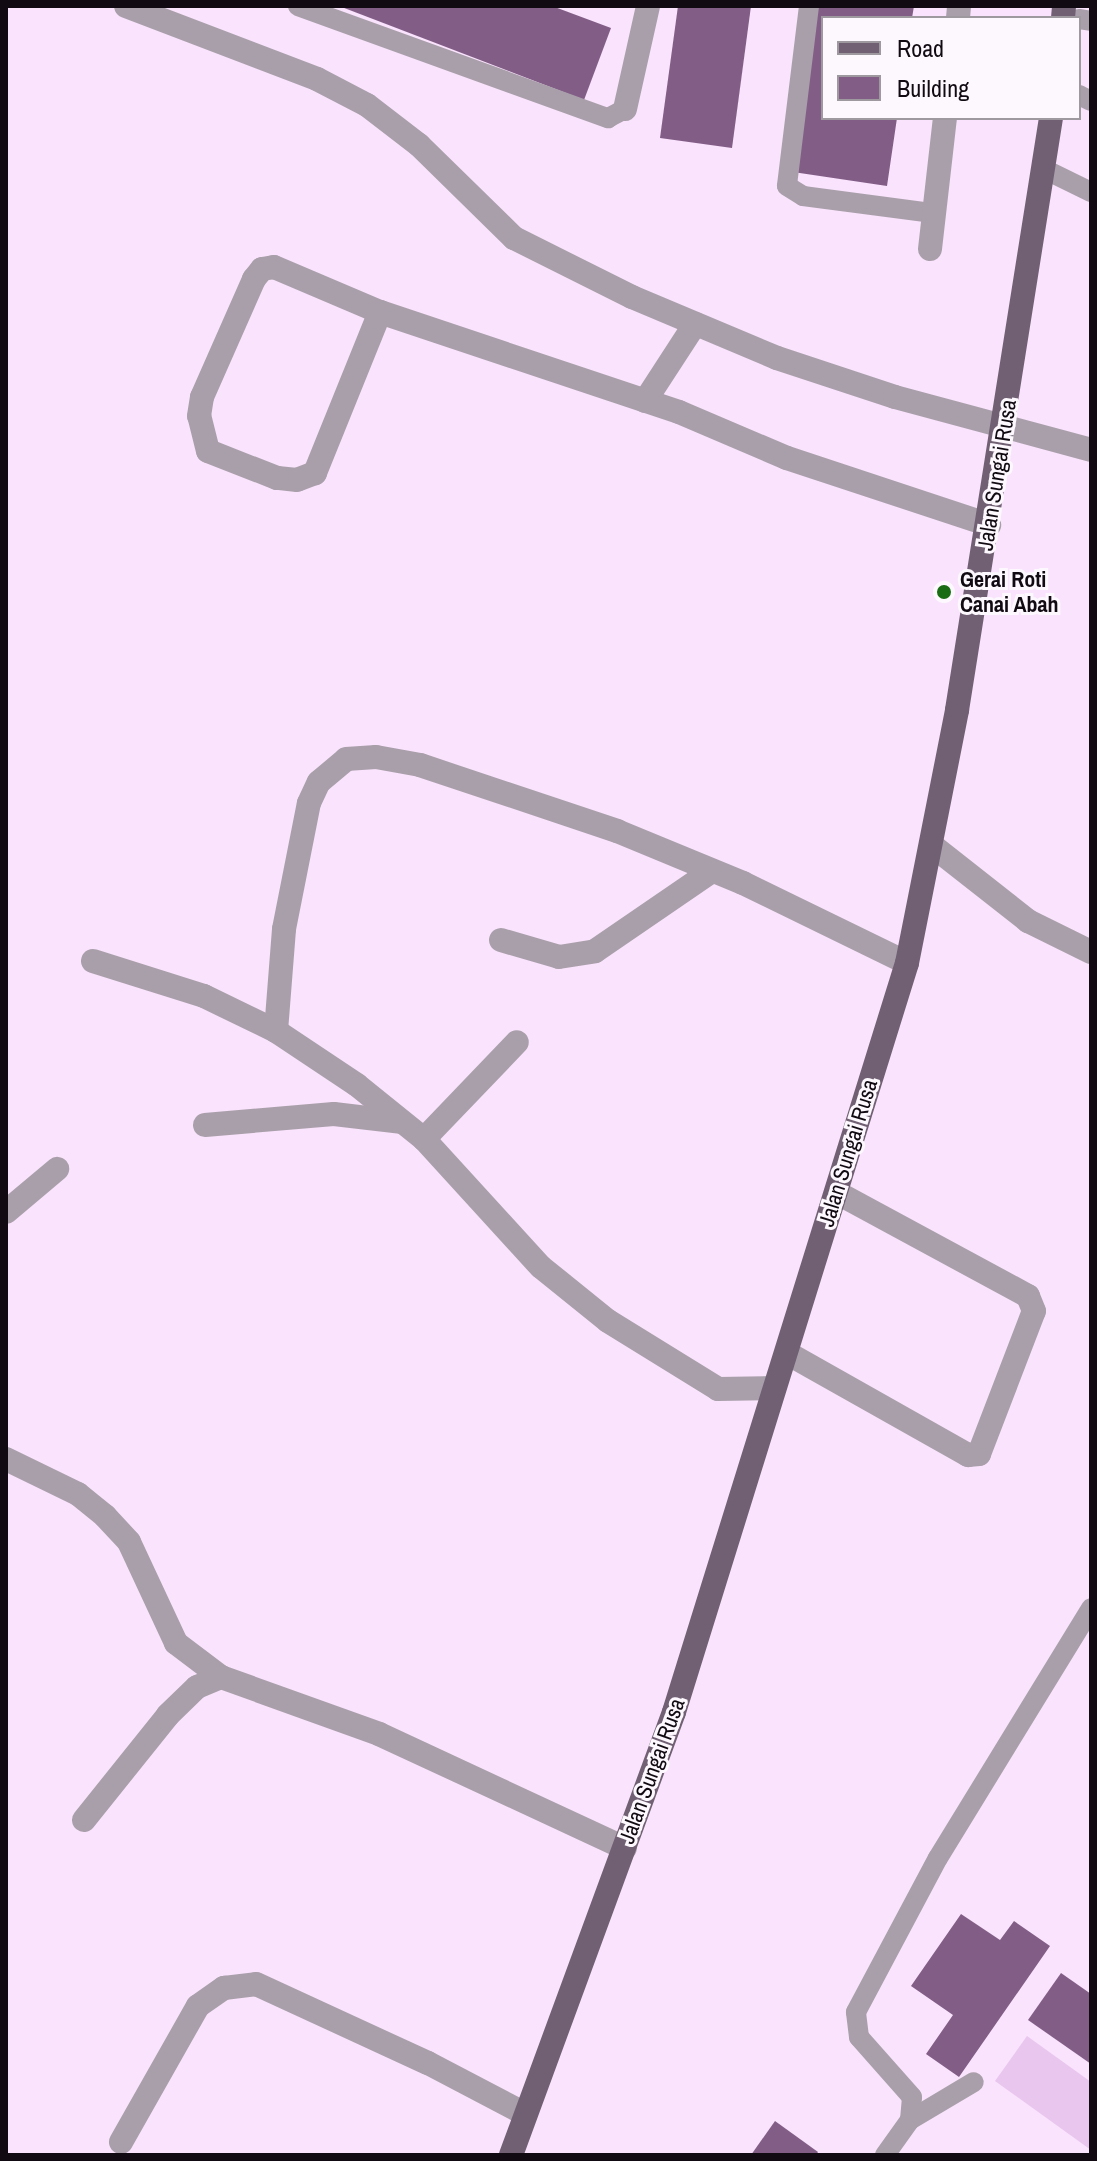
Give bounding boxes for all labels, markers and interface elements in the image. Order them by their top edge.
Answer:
legend [821,16,1081,120]
text: Road [897,32,944,64]
text: Building [897,72,969,104]
street label: Jalan Sungai Rusa [972,398,1022,552]
place label: Gerai Roti Canai Abah [960,566,1059,618]
marker: Gerai Roti Canai Abah [935,583,953,601]
street label: Jalan Sungai Rusa [813,1076,883,1230]
street label: Jalan Sungai Rusa [614,1695,690,1847]

